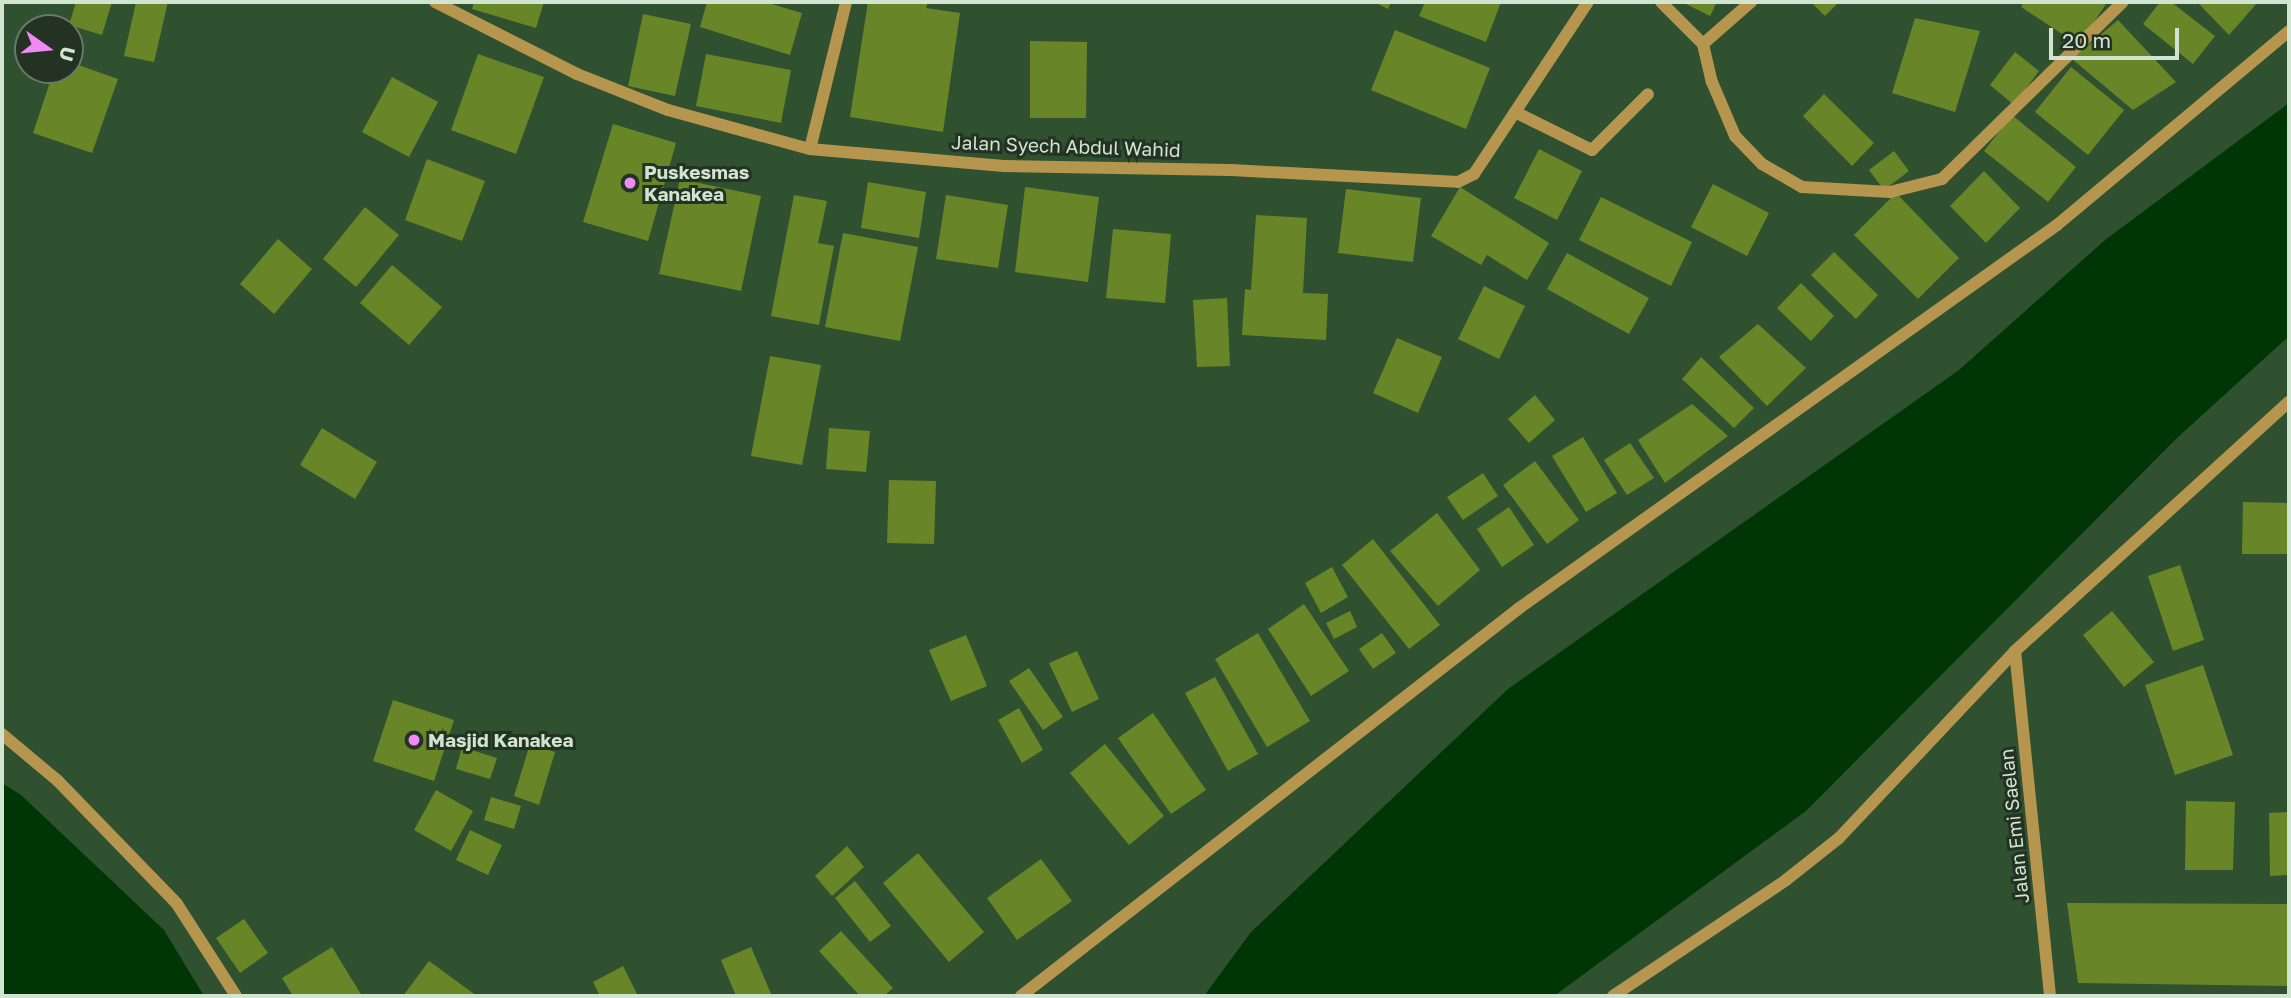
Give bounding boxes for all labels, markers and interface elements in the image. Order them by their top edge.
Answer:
north arrow [14,14,84,84]
scale bar [2053,14,2182,58]
text: 20 m [2062,27,2111,53]
text: U [55,44,81,64]
street label: Jalan Syech Abdul Wahid [951,131,1181,161]
place label: Puskesmas Kanakea [644,161,749,205]
marker: Puskesmas Kanakea [622,175,638,191]
place label: Masjid Kanakea [428,729,573,751]
marker: Masjid Kanakea [406,732,422,748]
street label: Jalan Emi Saelan [1995,748,2033,904]

